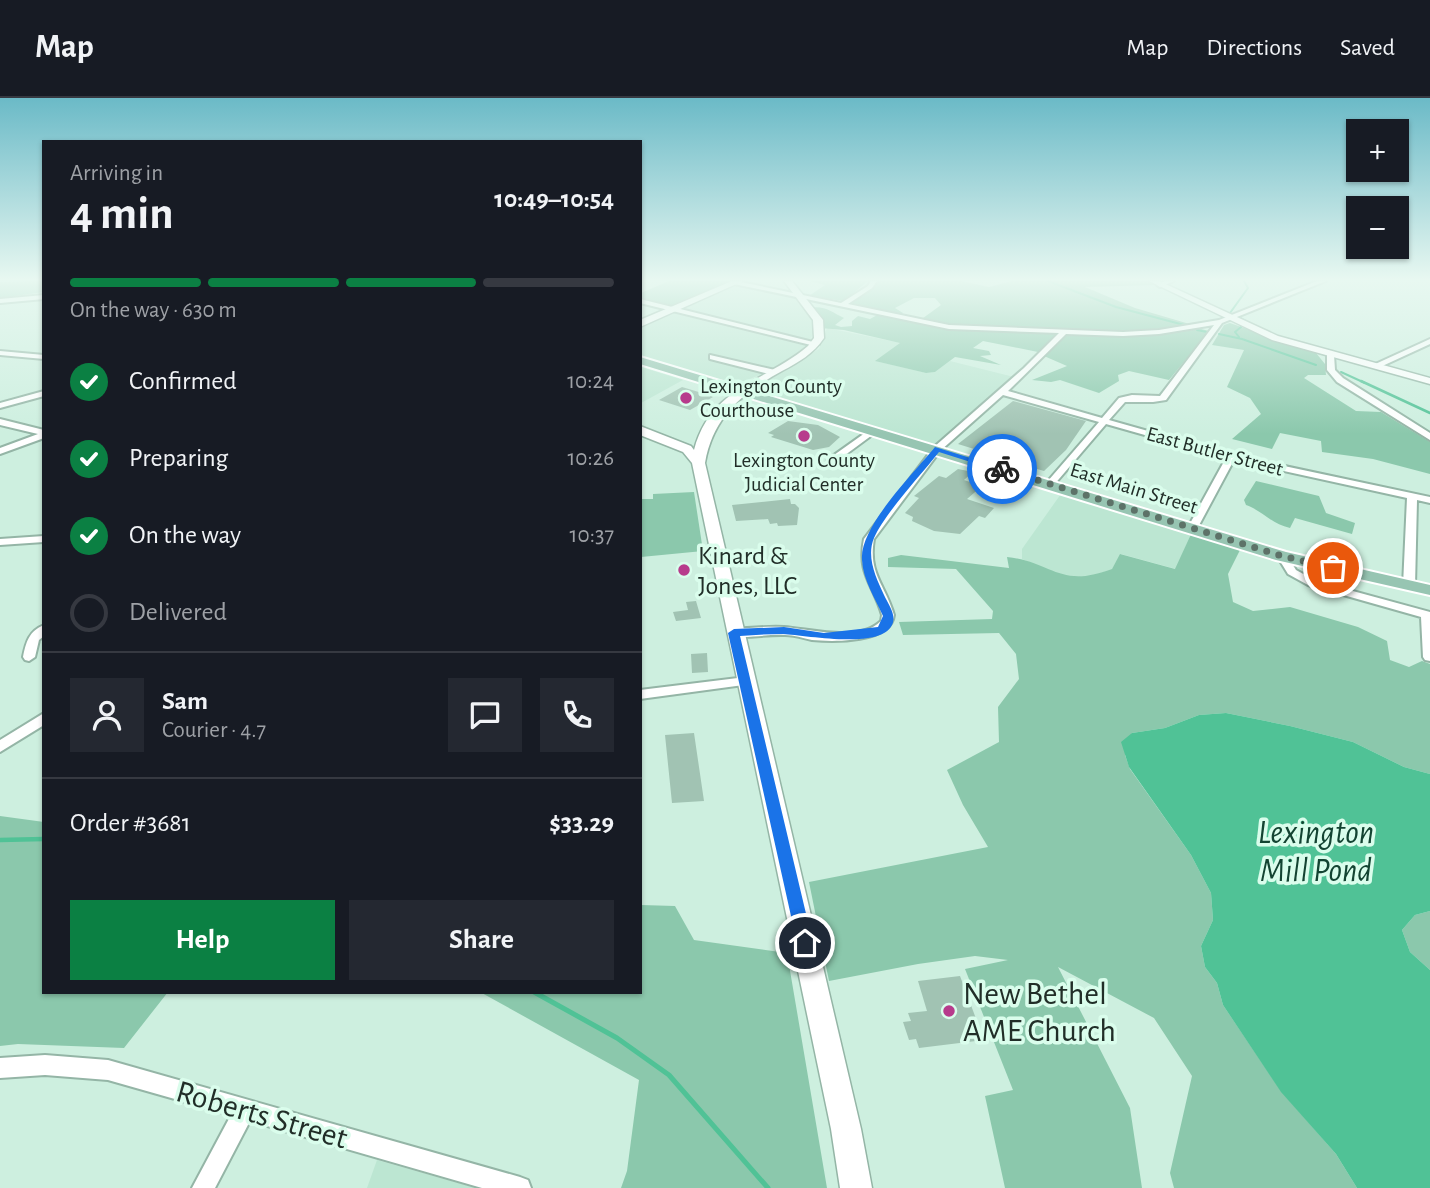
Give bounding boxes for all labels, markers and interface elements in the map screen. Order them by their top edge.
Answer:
text: Map [35,31,94,64]
text: Map [1126,36,1168,60]
text: Directions [1206,36,1302,60]
text: Saved [1340,36,1395,60]
map controls [1346,119,1409,259]
button: + [1346,119,1409,182]
text: Arriving in [70,162,163,185]
text: 10:49–10:54 [494,186,614,212]
text: 4 min [70,191,174,237]
button: − [1346,196,1409,259]
text: On the way · 630 m [70,299,237,322]
icon: check [70,363,108,401]
text: Confirmed [129,368,237,394]
text: 10:24 [567,370,614,393]
place label: Lexington County Courthouse [700,376,842,421]
marker: Lexington County Courthouse [678,390,694,406]
street label: East Butler Street [1144,423,1286,480]
marker: Lexington County Judicial Center [796,428,812,444]
courier [967,434,1037,504]
icon: check [70,440,108,478]
text: Preparing [129,445,228,471]
text: 10:26 [567,447,614,470]
place label: Lexington County Judicial Center [733,450,875,495]
icon: bike [983,450,1021,488]
street label: East Main Street [1068,459,1200,518]
icon: check [70,517,108,555]
text: On the way [129,522,241,548]
text: 10:37 [570,524,614,547]
pin [1303,538,1363,598]
place label: Kinard & Jones, LLC [698,543,797,599]
icon: bag [1314,549,1352,587]
marker: Kinard & Jones, LLC [676,562,692,578]
text: Delivered [129,599,227,625]
button: person [70,678,144,752]
button: chat [448,678,522,752]
button: phone [540,678,614,752]
text: Sam [162,688,208,714]
text: Courier · 4.7 [162,719,266,742]
text: Order #3681 [70,810,191,836]
text: $33.29 [549,810,614,836]
water label: Lexington Mill Pond [1258,817,1374,888]
button: Help [70,900,335,980]
button: Share [349,900,614,980]
pin [775,913,835,973]
icon: home [786,924,824,962]
place label: New Bethel AME Church [963,978,1116,1047]
marker: New Bethel AME Church [941,1003,957,1019]
street label: Roberts Street [172,1075,351,1155]

